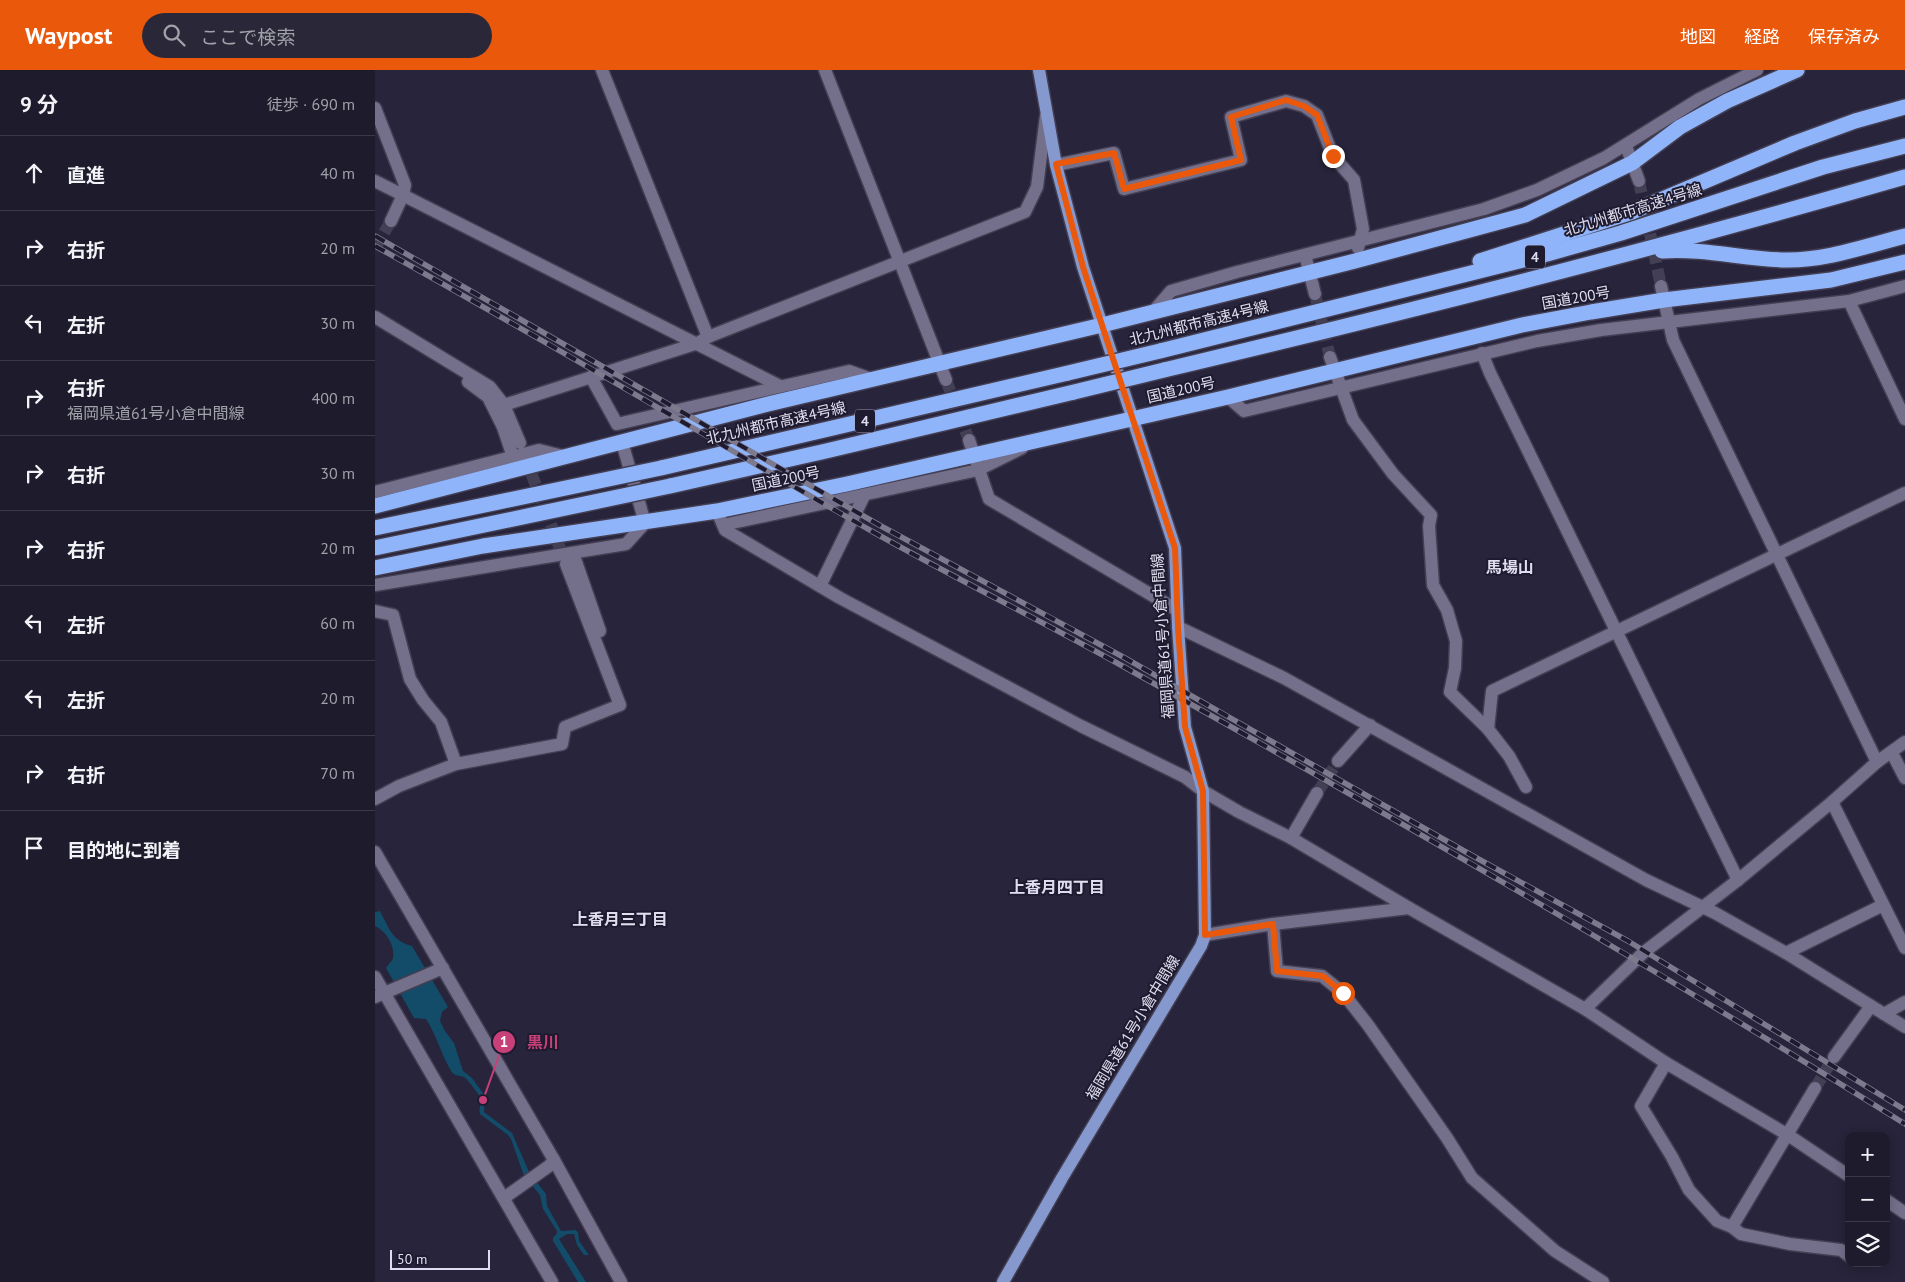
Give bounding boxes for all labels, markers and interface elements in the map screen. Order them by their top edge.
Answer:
search box [142,13,492,58]
text: Waypost [25,20,112,51]
icon: search [160,21,188,49]
text: ここで検索 [200,25,295,49]
text: 地図 [1680,25,1716,48]
text: 経路 [1744,25,1780,48]
text: 保存済み [1808,25,1880,48]
text: 9 分 [20,91,58,118]
text: 徒歩 · 690 m [267,94,355,114]
route end [1322,145,1345,168]
icon: ahead [20,159,48,187]
text: 直進 [67,163,105,187]
text: 40 m [320,163,355,183]
street label: 北九州都市高速4号線 [1562,180,1704,240]
icon: right [20,234,48,262]
text: 右折 [67,238,105,262]
text: 20 m [320,238,355,258]
road number: 4 [1525,246,1545,268]
street label: 国道200号 [1540,282,1612,313]
street label: 北九州都市高速4号線 [1127,296,1271,349]
icon: left [20,309,48,337]
text: 左折 [67,313,105,337]
text: 30 m [320,313,355,333]
street label: 国道200号 [1145,372,1217,407]
text: 右折 [67,376,105,400]
icon: right [20,384,48,412]
text: 400 m [312,388,355,408]
street label: 北九州都市高速4号線 [704,397,848,448]
text: 福岡県道61号小倉中間線 [67,403,244,423]
road number: 4 [855,410,875,432]
icon: right [20,459,48,487]
street label: 国道200号 [750,462,822,495]
text: 右折 [67,463,105,487]
text: 30 m [320,463,355,483]
icon: right [20,534,48,562]
text: 右折 [67,538,105,562]
text: 20 m [320,538,355,558]
street label: 福岡県道61号小倉中間線 [1147,552,1178,720]
district label: 馬場山 [1486,557,1534,577]
icon: left [20,609,48,637]
text: 左折 [67,613,105,637]
text: 60 m [320,613,355,633]
icon: left [20,684,48,712]
text: 左折 [67,688,105,712]
text: 20 m [320,688,355,708]
icon: right [20,759,48,787]
text: 右折 [67,763,105,787]
text: 70 m [320,763,355,783]
icon: arrive [20,834,48,862]
text: 目的地に到着 [67,838,181,862]
district label: 上香月四丁目 [1009,877,1105,897]
district label: 上香月三丁目 [572,909,668,929]
street label: 福岡県道61号小倉中間線 [1082,952,1184,1104]
route start [1332,982,1355,1005]
callout: 黒川 [492,1027,569,1058]
text: 1 [500,1032,508,1051]
text: 黒川 [527,1032,559,1052]
map controls [1845,1132,1890,1267]
button: + [1845,1132,1890,1177]
button: − [1845,1177,1890,1222]
button: layers [1845,1222,1890,1267]
scale bar [390,1247,490,1270]
text: 50 m [397,1250,427,1268]

